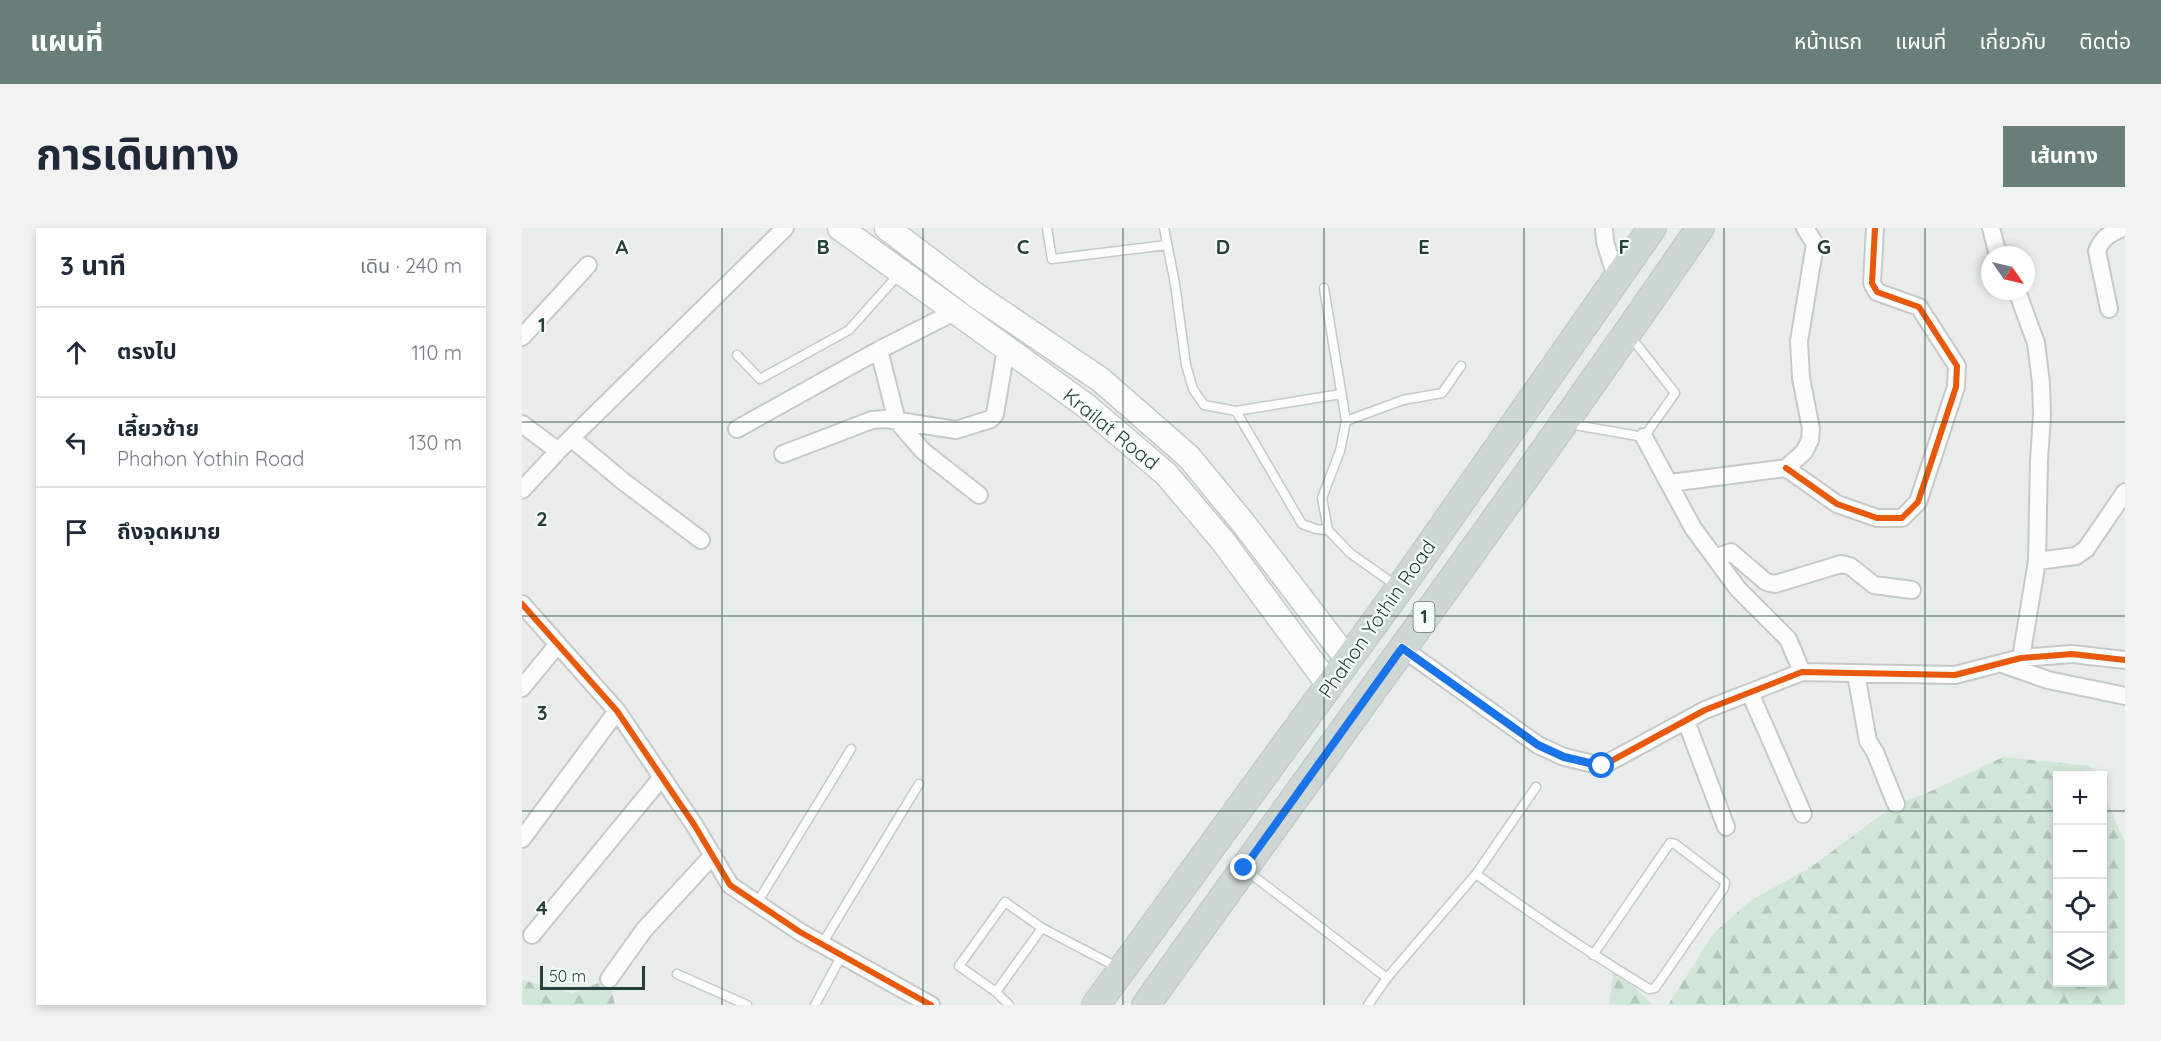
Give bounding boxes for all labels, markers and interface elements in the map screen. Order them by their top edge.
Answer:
text: แผนที่ [30,23,103,58]
text: หน้าแรก [1794,28,1862,54]
text: แผนที่ [1895,28,1946,54]
text: เกี่ยวกับ [1979,28,2046,54]
text: ติดต่อ [2079,28,2131,54]
button: เส้นทาง [2003,126,2125,187]
text: การเดินทาง [36,127,239,180]
text: A [616,234,629,259]
text: B [816,234,830,259]
text: C [1017,234,1030,259]
text: D [1216,234,1230,259]
text: E [1418,234,1430,259]
text: F [1618,234,1630,259]
text: G [1817,234,1831,259]
north arrow [1981,246,2035,300]
text: 3 นาที [60,249,126,282]
text: เดิน · 240 m [360,253,462,278]
text: 1 [538,312,546,337]
icon: ahead [60,336,93,369]
text: ตรงไป [117,337,177,365]
text: 110 m [412,340,462,365]
street label: Krailat Road [1058,382,1164,475]
text: เลี้ยวซ้าย [117,414,199,442]
icon: left [60,426,93,459]
text: 130 m [409,430,462,455]
text: Phahon Yothin Road [117,446,304,471]
text: 2 [536,506,548,531]
icon: arrive [60,516,93,549]
text: ถึงจุดหมาย [117,517,221,545]
street label: Phahon Yothin Road [1313,535,1441,703]
road number: 1 [1414,602,1434,632]
text: 3 [537,700,547,725]
route start [1588,752,1614,778]
map controls [2053,771,2107,987]
button: + [2053,771,2107,825]
button: − [2053,825,2107,879]
route end [1230,854,1256,880]
button: locate [2053,879,2107,933]
text: 4 [536,895,548,920]
button: layers [2053,933,2107,987]
scale bar [540,963,645,990]
text: 50 m [549,966,586,986]

